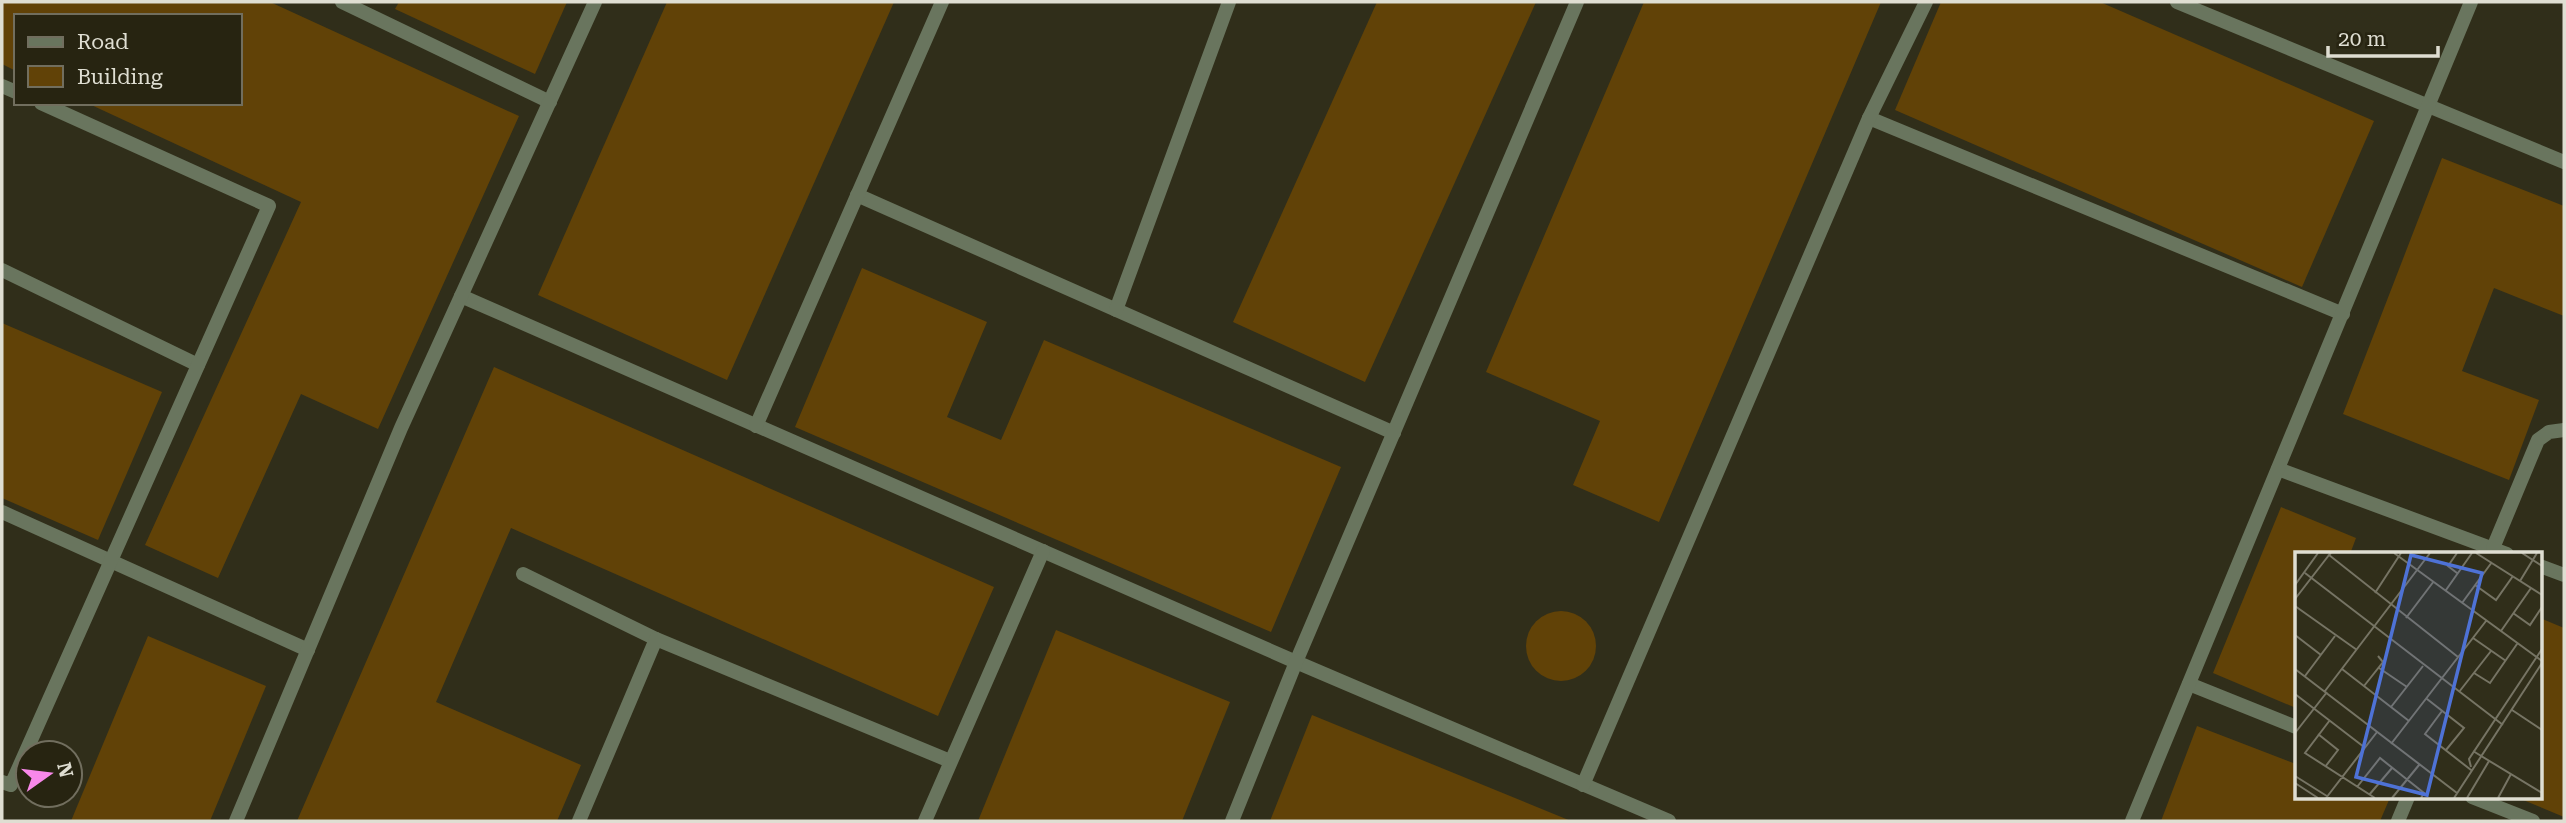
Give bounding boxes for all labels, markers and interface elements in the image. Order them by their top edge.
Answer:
legend [14,14,242,105]
scale bar [2328,14,2438,58]
text: 20 m [2338,27,2386,51]
text: Road [77,30,129,54]
text: Building [77,65,163,89]
inset map [2295,552,2542,798]
north arrow [14,739,84,809]
text: N [52,760,78,780]

